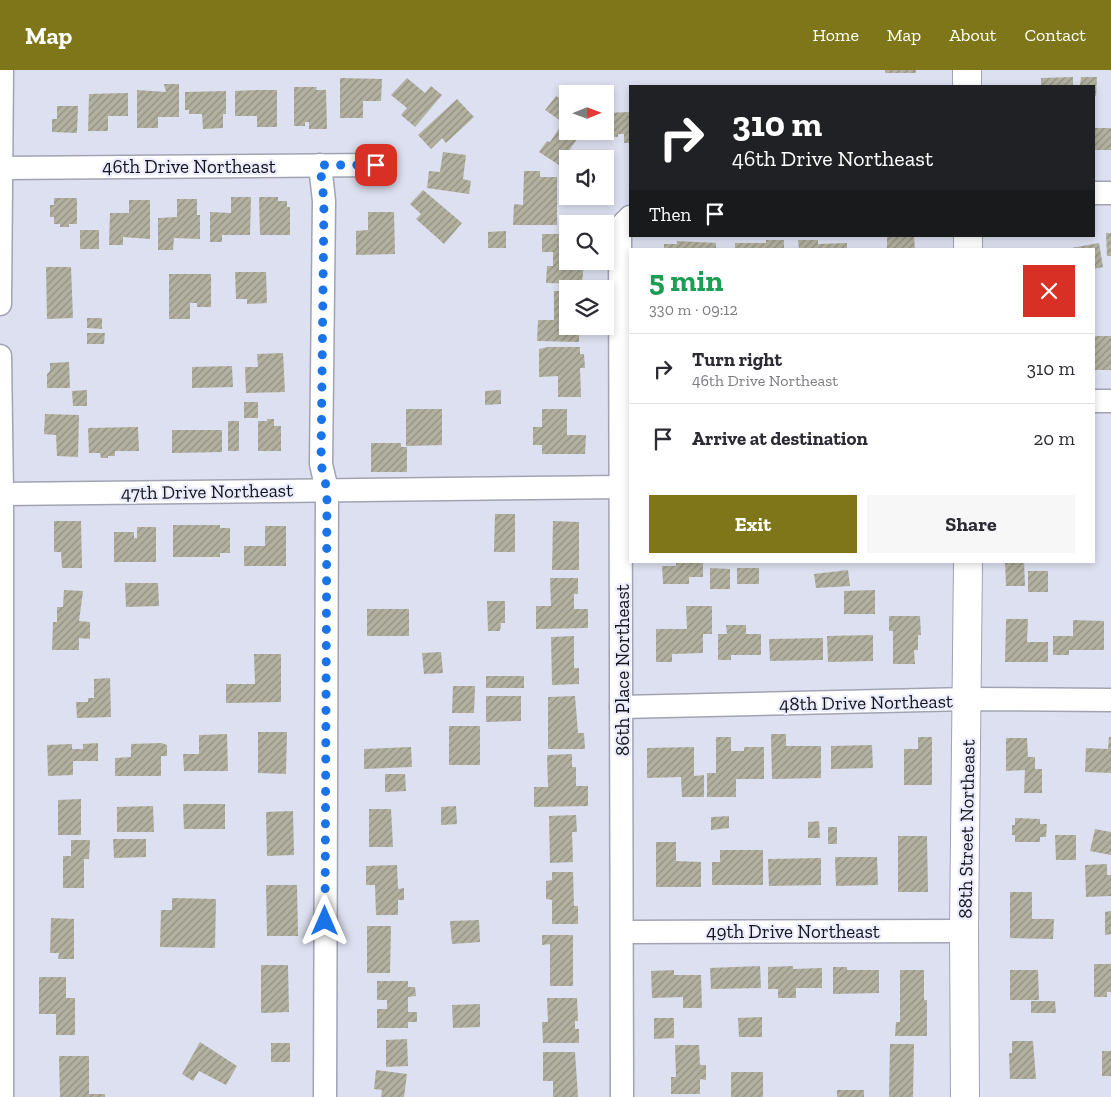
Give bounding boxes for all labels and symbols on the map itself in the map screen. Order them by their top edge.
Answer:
north arrow [559,85,614,140]
pin [355,144,397,186]
street label: 46th Drive Northeast [102,155,276,178]
street label: 47th Drive Northeast [121,478,293,505]
street label: 86th Place Northeast [611,584,634,756]
street label: 48th Drive Northeast [779,689,953,716]
street label: 88th Street Northeast [953,739,980,919]
position arrow [298,894,350,946]
street label: 49th Drive Northeast [706,920,880,943]

